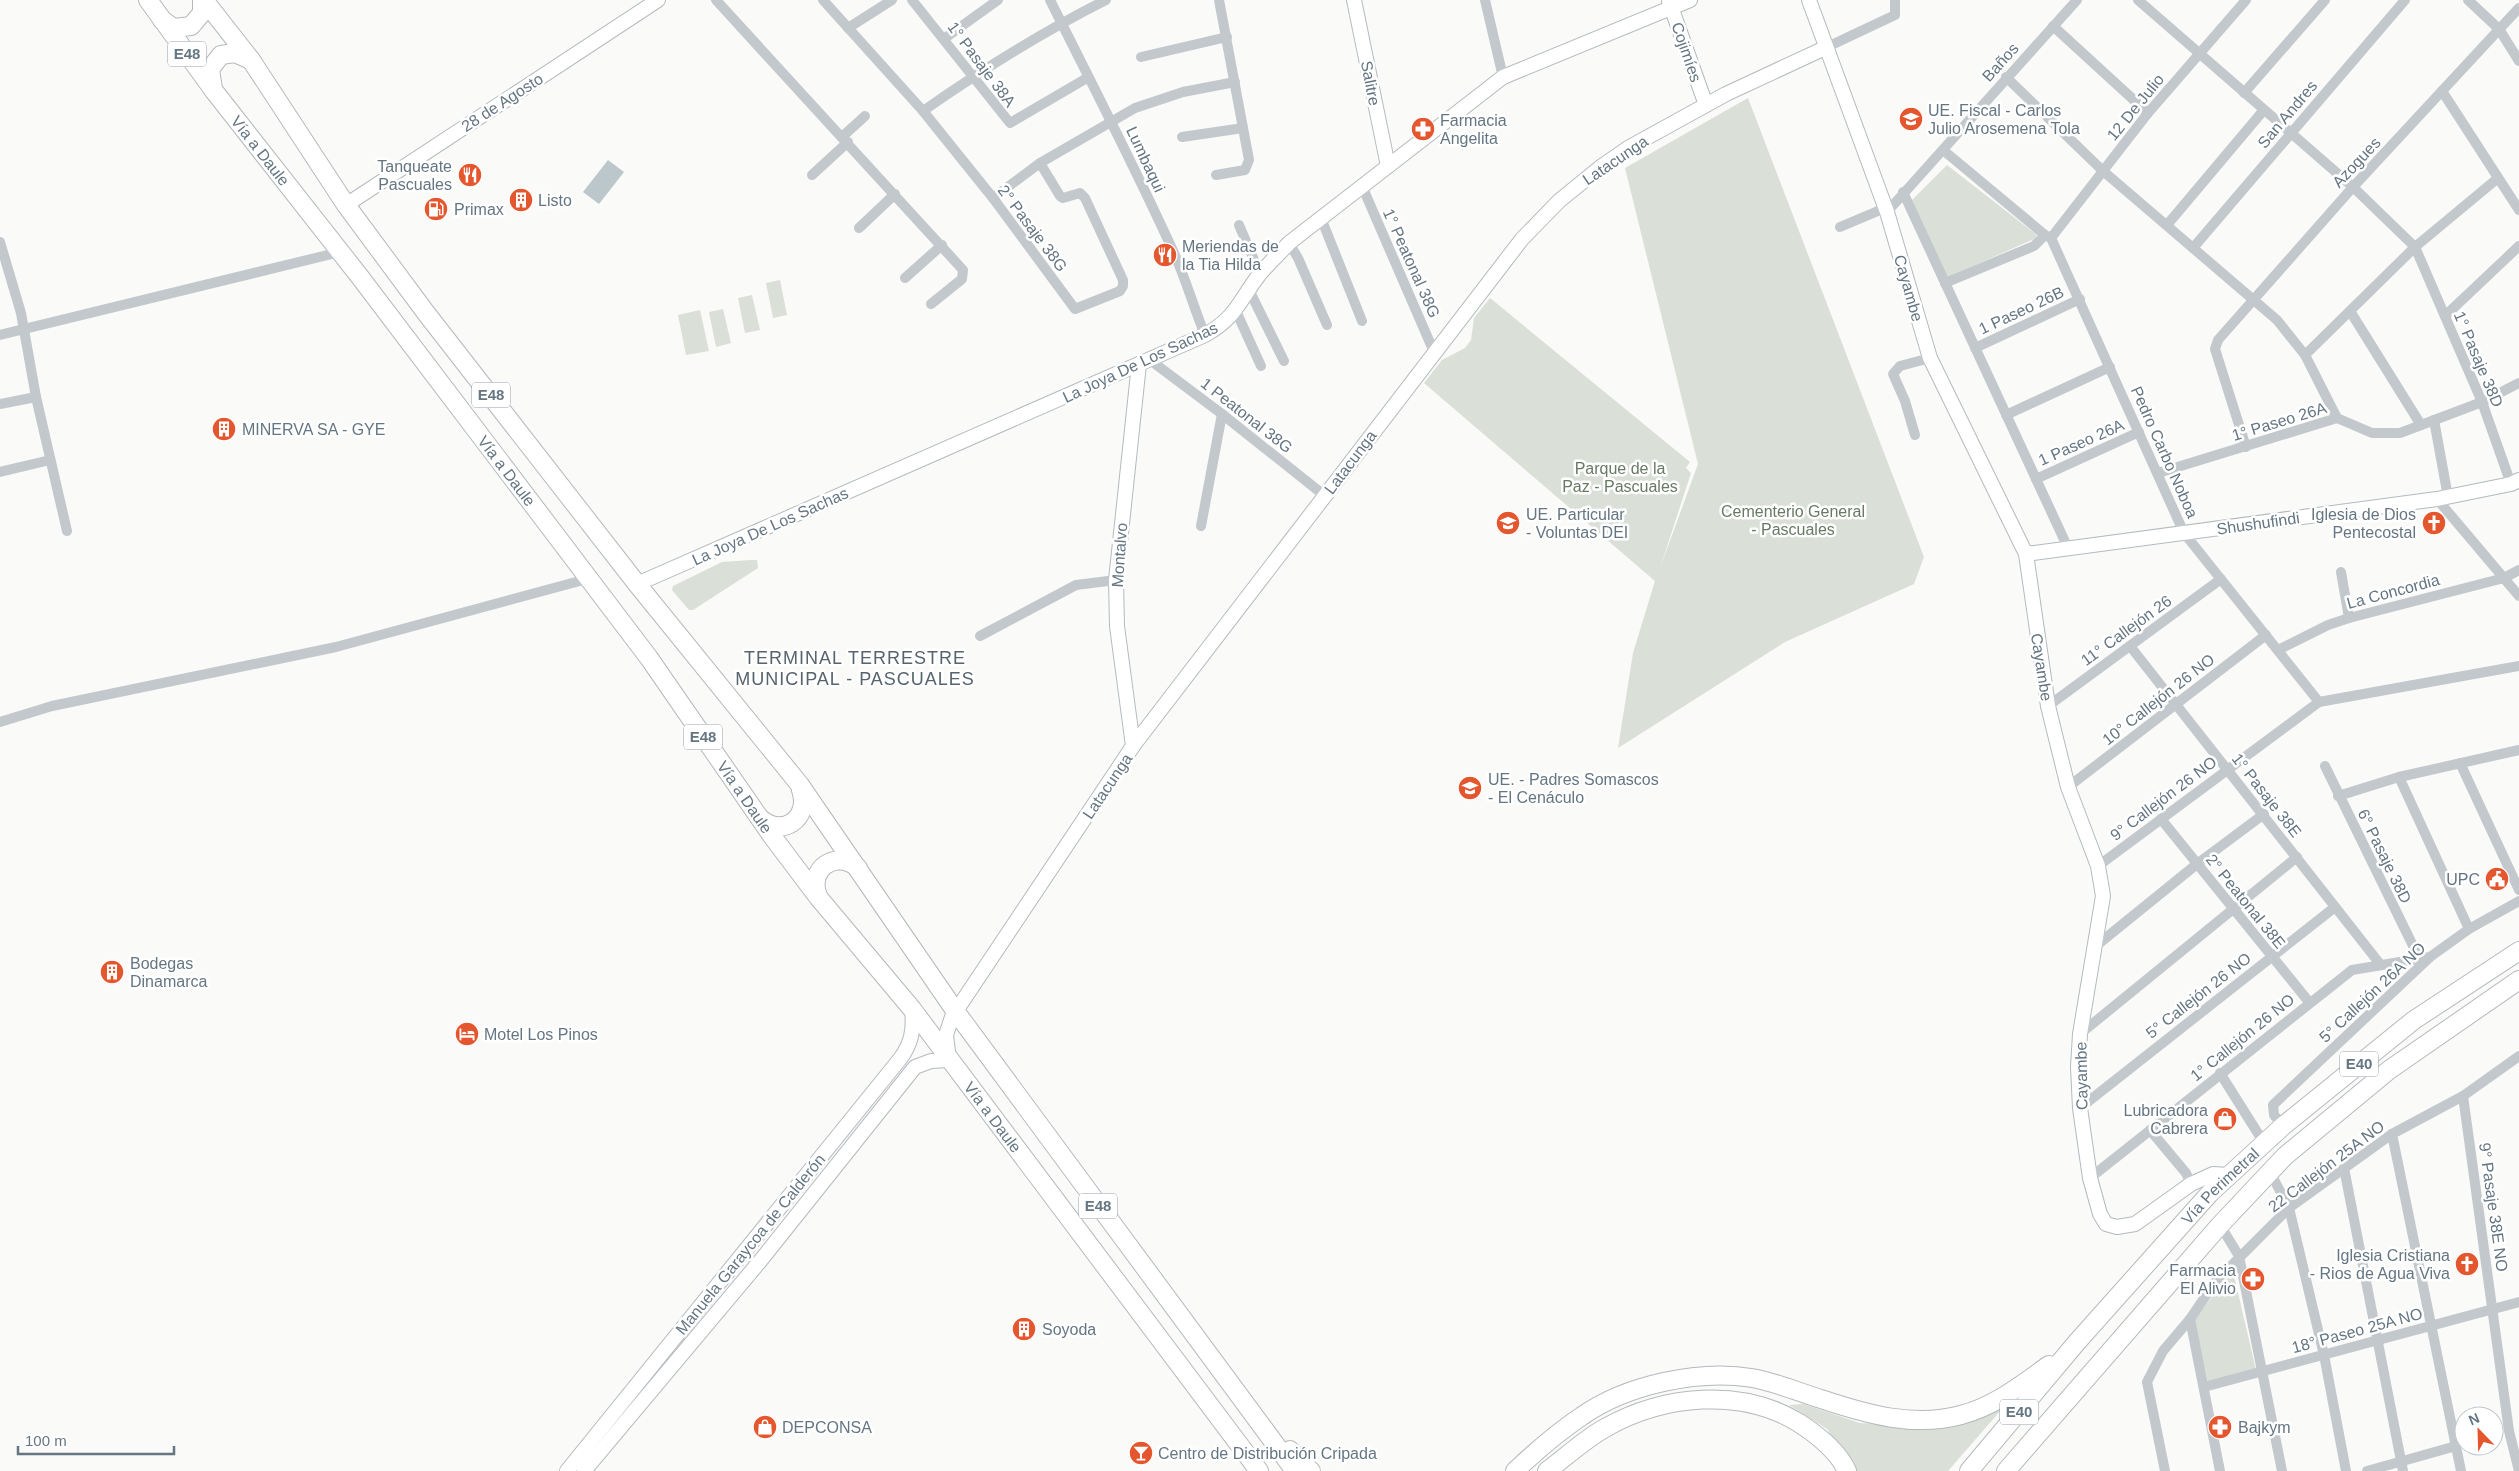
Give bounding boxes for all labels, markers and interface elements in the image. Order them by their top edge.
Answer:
street label: 1° Pasaje 38A [944,19,1019,110]
street label: Cojimíes [1668,20,1705,84]
street label: Baños [1979,40,2022,85]
road number: E48 [168,42,206,66]
street label: Salitre [1358,59,1383,107]
street label: 28 de Agosto [458,70,546,135]
street label: 12 De Julio [2104,71,2167,144]
street label: San Andres [2254,77,2320,151]
place label: UE. Fiscal - Carlos Julio Arosemena Tola [1928,102,2080,137]
school or university icon: UE. Fiscal - Carlos Julio Arosemena Tola [1898,106,1924,132]
place label: Farmacia Angelita [1440,112,1507,147]
street label: Vía a Daule [228,113,293,189]
pharmacy icon: Farmacia Angelita [1410,116,1436,142]
street label: Lumbaqui [1123,124,1168,195]
street label: Latacunga [1580,132,1651,188]
street label: Azogues [2329,134,2384,191]
place label: Tanqueate Pascuales [377,158,452,193]
restaurant icon: Tanqueate Pascuales [457,162,483,188]
street label: 2° Pasaje 38G [995,182,1070,275]
building icon: Listo [508,187,534,213]
place label: Listo [538,192,572,209]
fuel station icon: Primax [423,196,449,222]
place label: Primax [454,201,504,218]
street label: 1° Peatonal 38G [1380,206,1443,320]
place label: Meriendas de la Tia Hilda [1182,238,1279,273]
restaurant icon: Meriendas de la Tia Hilda [1152,242,1178,268]
street label: Cayambe [1891,253,1926,323]
street label: 1 Paseo 26B [1976,283,2066,338]
street label: 1° Pasaje 38D [2451,309,2506,410]
street label: La Joya De Los Sachas [1060,319,1220,406]
street label: 1 Peatonal 38G [1198,374,1296,456]
road number: E48 [472,382,510,408]
street label: Pedro Carbo Noboa [2128,384,2201,521]
street label: 1° Paseo 26A [2230,399,2329,444]
building icon: MINERVA SA - GYE [211,416,237,442]
street label: 1 Paseo 26A [2036,416,2127,469]
place label: MINERVA SA - GYE [242,421,385,438]
street label: Latacunga [1321,427,1380,497]
street label: Vía a Daule [474,433,539,510]
park label: Parque de la Paz - Pascuales [1562,460,1678,495]
street label: La Joya De Los Sachas [690,484,851,569]
park label: Cementerio General - Pascuales [1721,503,1865,538]
place label: UE. Particular - Voluntas DEI [1526,506,1628,541]
place label: Iglesia de Dios Pentecostal [2311,506,2416,541]
street label: Shushufindi [2215,509,2301,538]
school or university icon: UE. Particular - Voluntas DEI [1495,510,1521,536]
church icon: Iglesia de Dios Pentecostal [2421,510,2447,536]
street label: Montalvo [1109,522,1130,588]
street label: La Concordia [2345,571,2441,612]
street label: 11° Callejón 26 [2078,592,2175,669]
street label: Cayambe [2028,632,2055,702]
district label: TERMINAL TERRESTRE MUNICIPAL - PASCUALES [735,648,975,689]
street label: 10° Callejón 26 NO [2099,650,2218,748]
road number: E48 [684,724,722,750]
street label: Latacunga [1079,750,1135,822]
street label: 1° Pasaje 38E [2229,750,2305,841]
street label: 9° Callejón 26 NO [2107,753,2220,844]
street label: Vía a Daule [714,758,775,837]
place label: UE. - Padres Somascos - El Cenáculo [1488,771,1659,806]
school or university icon: UE. - Padres Somascos - El Cenáculo [1457,775,1483,801]
street label: 6° Pasaje 38D [2354,806,2415,906]
street label: 2° Peatonal 38E [2203,851,2289,952]
public building icon: UPC [2484,866,2510,892]
place label: UPC [2446,871,2480,888]
street label: 5° Callejón 26A NO [2316,939,2429,1046]
street label: 5° Callejón 26 NO [2143,949,2254,1042]
place label: Bodegas Dinamarca [130,955,207,990]
building icon: Bodegas Dinamarca [99,959,125,985]
street label: 1° Callejón 26 NO [2187,990,2297,1084]
hotel icon: Motel Los Pinos [454,1021,480,1047]
place label: Motel Los Pinos [484,1026,598,1043]
street label: Cayambe [2072,1042,2091,1110]
road number: E40 [2340,1052,2378,1076]
street label: Vía a Daule [961,1079,1025,1156]
place label: Lubricadora Cabrera [2124,1102,2208,1137]
shop icon: Lubricadora Cabrera [2212,1106,2238,1132]
street label: 22 Callejón 25A NO [2265,1117,2388,1215]
street label: 9° Pasaje 38E NO [2476,1142,2511,1273]
street label: Vía Perimetral [2178,1145,2262,1228]
street label: Manuela Garaycoa de Calderón [672,1151,828,1338]
road number: E48 [1079,1194,1117,1218]
place label: Iglesia Cristiana - Rios de Agua Viva [2310,1247,2450,1282]
church icon: Iglesia Cristiana - Rios de Agua Viva [2454,1251,2480,1277]
place label: Farmacia El Alivio [2169,1262,2236,1297]
pharmacy icon: Farmacia El Alivio [2240,1266,2266,1292]
street label: 18° Paseo 25A NO [2290,1305,2424,1356]
building icon: Soyoda [1011,1316,1037,1342]
place label: Soyoda [1042,1321,1096,1338]
road number: E40 [2000,1400,2038,1424]
north arrow [2454,1406,2504,1456]
text: N [2466,1410,2482,1428]
shop icon: DEPCONSA [752,1414,778,1440]
pharmacy icon: Bajkym [2207,1414,2233,1440]
place label: DEPCONSA [782,1419,872,1436]
place label: Bajkym [2238,1419,2290,1436]
scale bar [18,1424,174,1456]
text: 100 m [25,1432,67,1449]
bar icon: Centro de Distribución Cripada [1128,1440,1154,1466]
place label: Centro de Distribución Cripada [1158,1445,1377,1462]

